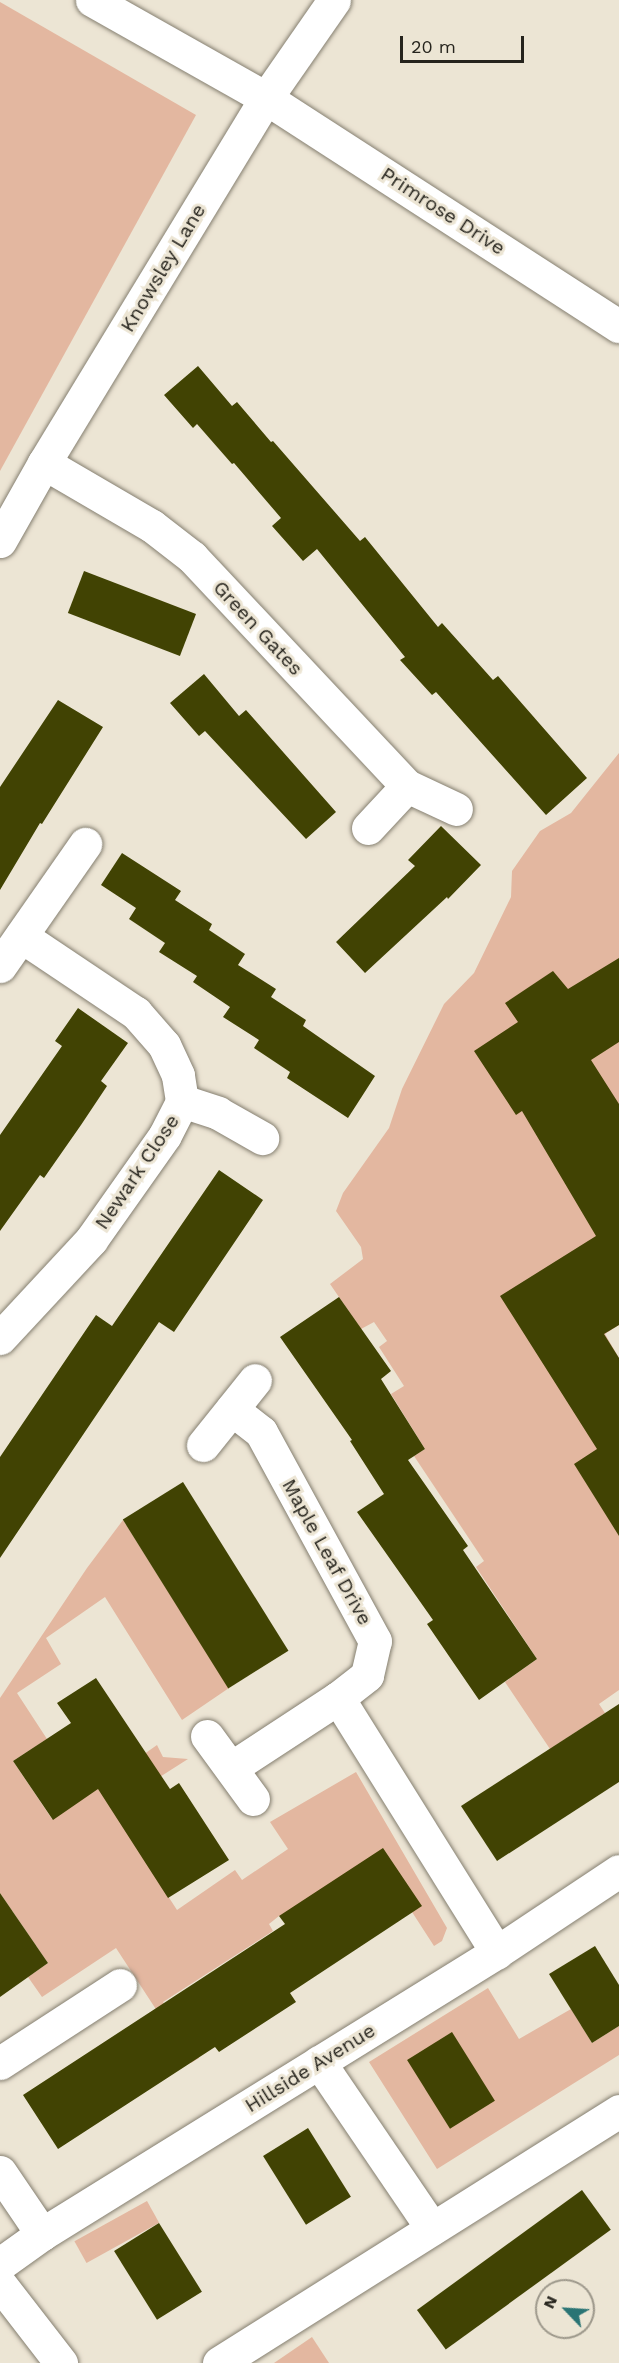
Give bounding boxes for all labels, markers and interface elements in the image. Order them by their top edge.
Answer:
scale bar [403,24,528,62]
text: 20 m [411,36,456,57]
street label: Primrose Drive [376,162,510,260]
street label: Knowsley Lane [115,199,211,337]
street label: Green Gates [208,576,308,680]
street label: Newark Close [90,1110,184,1234]
street label: Maple Leaf Drive [277,1474,377,1630]
street label: Hillside Avenue [240,2018,380,2118]
north arrow [535,2279,595,2339]
text: N [539,2293,561,2311]

